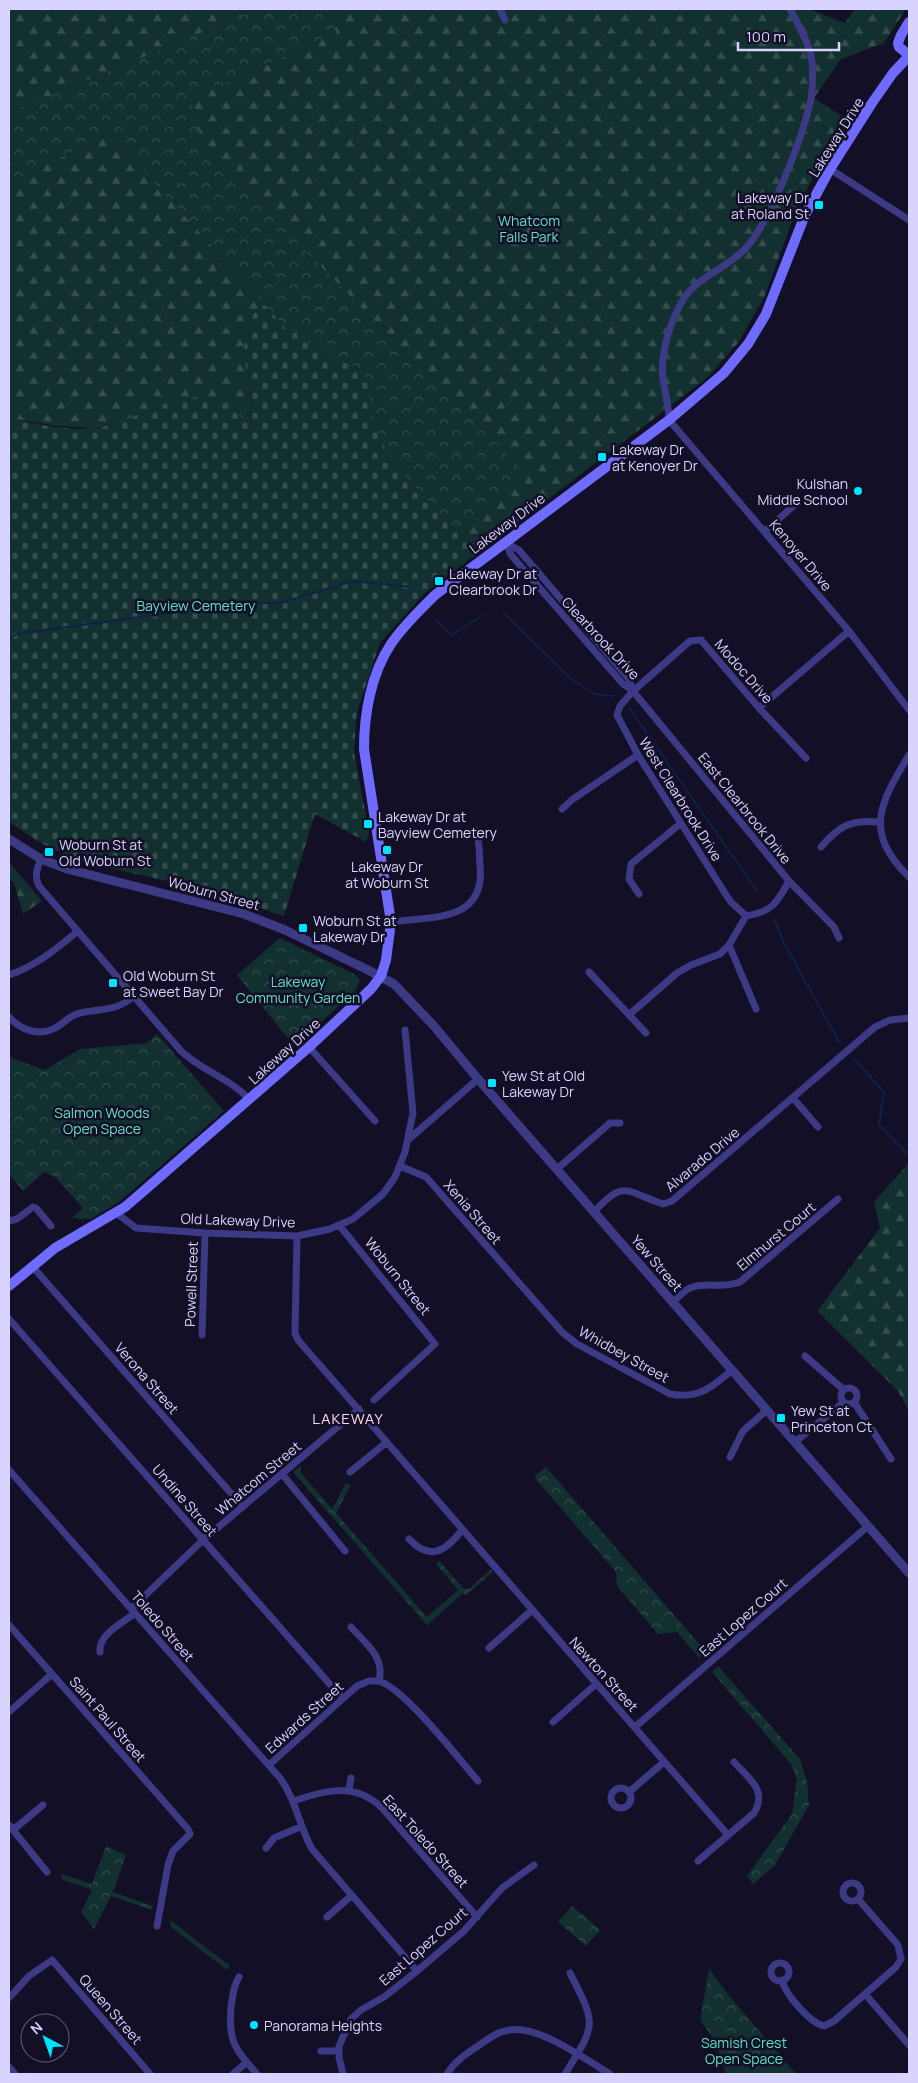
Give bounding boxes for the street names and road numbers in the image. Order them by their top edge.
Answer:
street label: Lakeway Drive [804,94,868,180]
street label: Lakeway Drive [465,488,549,558]
street label: Kenoyer Drive [765,515,837,595]
street label: Clearbrook Drive [558,593,644,683]
street label: Modoc Drive [711,635,777,707]
street label: West Clearbrook Drive [635,734,727,864]
street label: East Clearbrook Drive [694,748,796,868]
street label: Woburn Street [166,872,262,914]
street label: Lakeway Drive [244,1014,324,1088]
street label: Alvarado Drive [661,1122,743,1196]
street label: Xenia Street [440,1176,506,1249]
street label: Elmhurst Court [733,1197,820,1275]
street label: Old Lakeway Drive [180,1209,296,1231]
street label: Yew Street [627,1231,687,1296]
street label: Woburn Street [361,1233,435,1319]
street label: Powell Street [180,1241,202,1327]
street label: Whidbey Street [575,1321,673,1387]
street label: Verona Street [111,1338,184,1418]
street label: Whatcom Street [211,1436,305,1519]
street label: Undine Street [148,1460,222,1540]
street label: East Lopez Court [695,1573,791,1661]
street label: Toledo Street [127,1587,199,1666]
street label: Newton Street [565,1633,643,1716]
street label: Saint Paul Street [65,1672,151,1766]
street label: Edwards Street [261,1677,347,1757]
street label: East Toledo Street [379,1790,473,1892]
street label: East Lopez Court [375,1902,471,1990]
street label: Queen Street [75,1970,147,2048]

